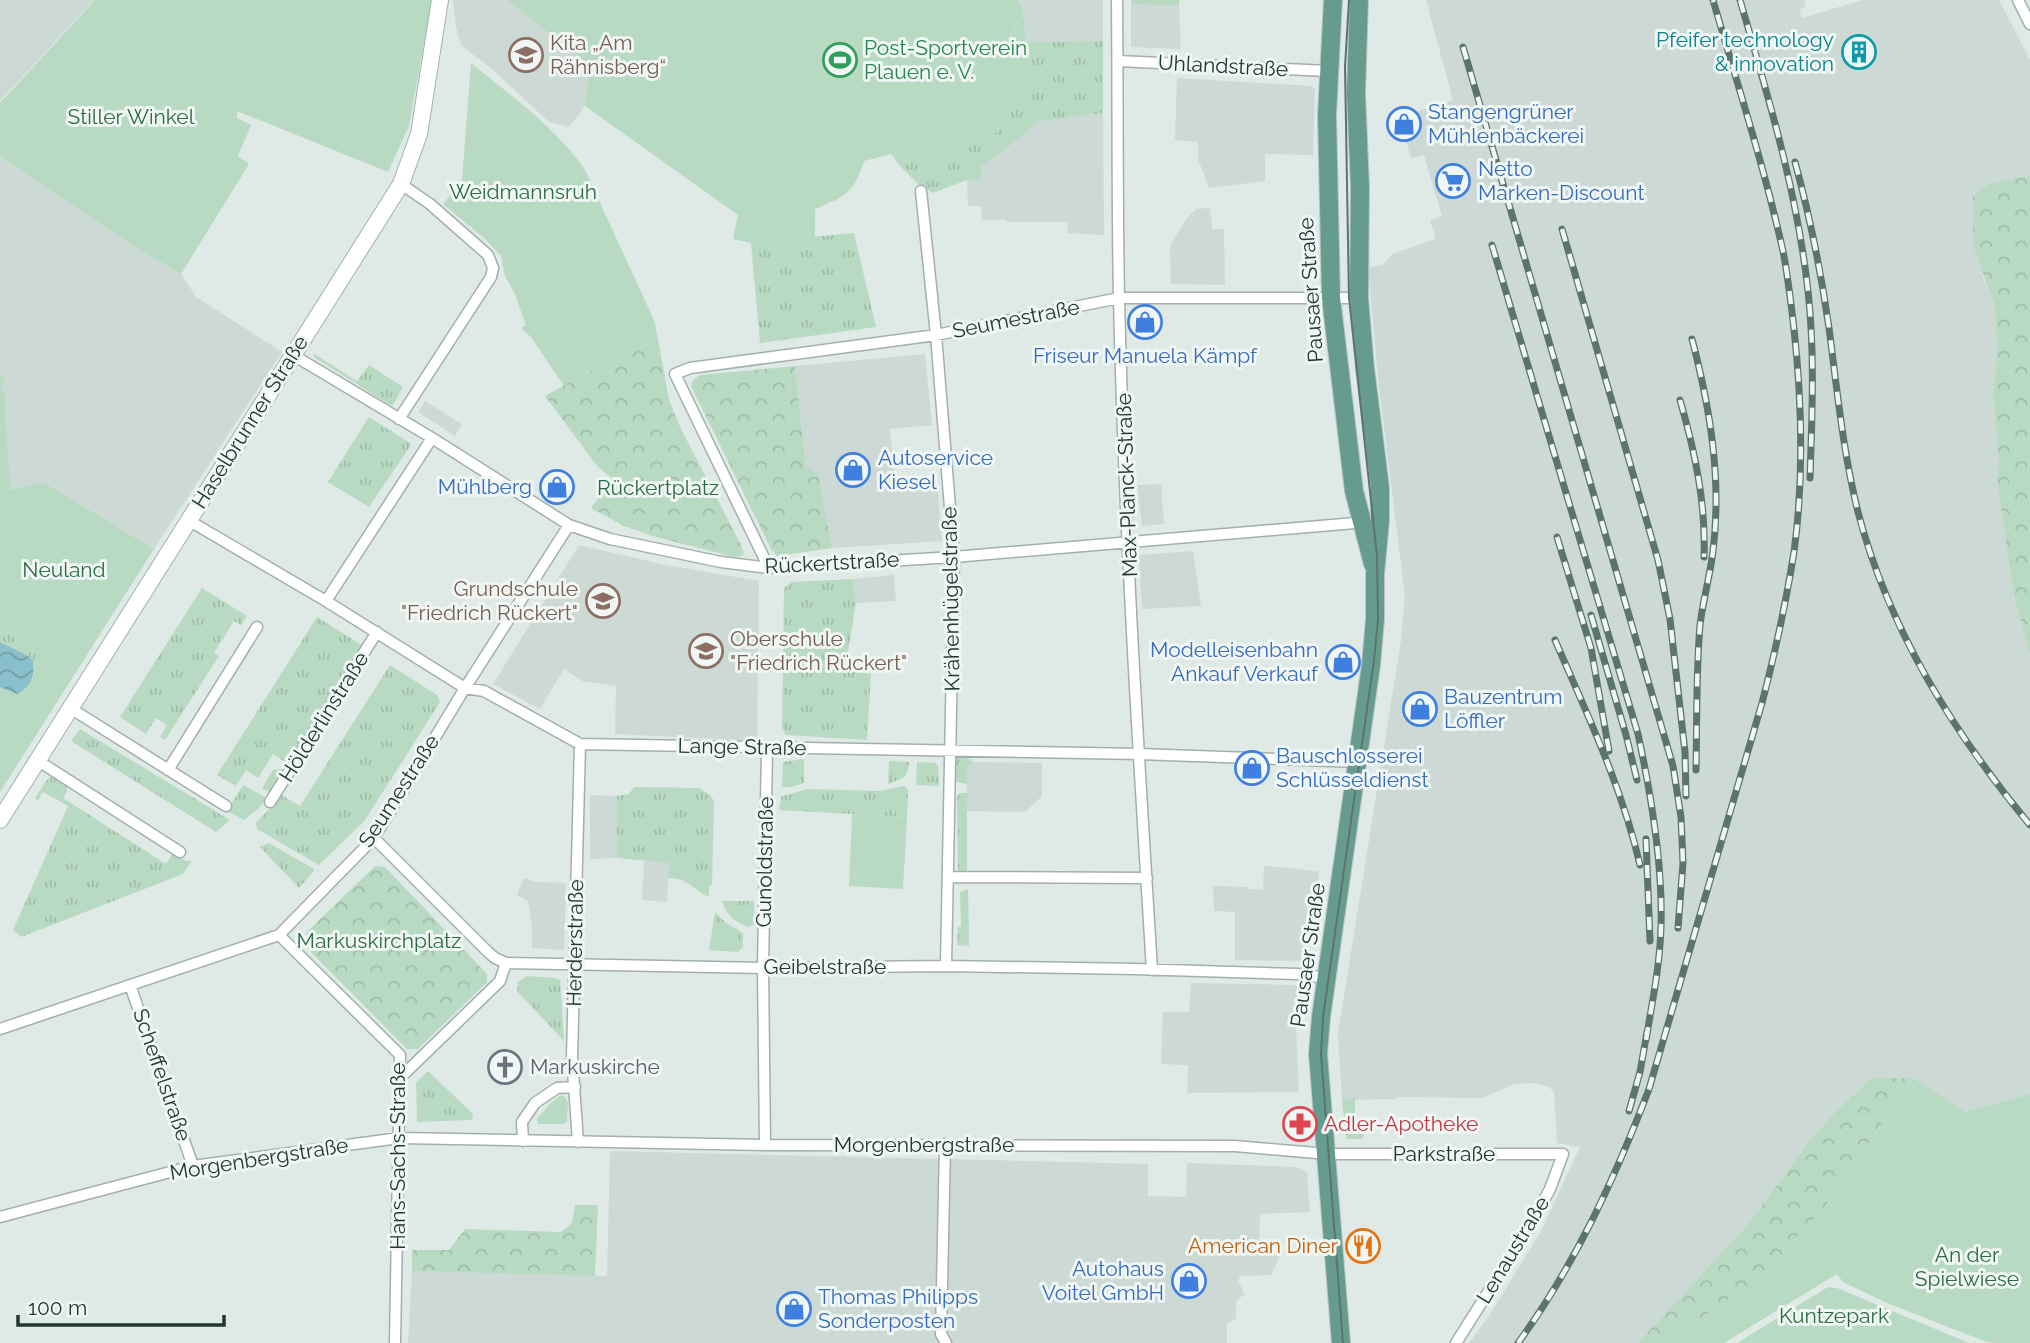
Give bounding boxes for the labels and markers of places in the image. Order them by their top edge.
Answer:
place label: Pfeifer technology & innovation [1656,27,1834,76]
place label: Kita „Am Rähnisberg“ [550,30,666,79]
building icon: Pfeifer technology & innovation [1840,33,1878,71]
place label: Post-Sportverein Plauen e. V. [864,35,1027,84]
school or university icon: Kita „Am Rähnisberg“ [507,36,545,74]
sports icon: Post-Sportverein Plauen e. V. [821,41,859,79]
place label: Stangengrüner Mühlenbäckerei [1428,99,1584,148]
shop icon: Stangengrüner Mühlenbäckerei [1385,105,1423,143]
place label: Netto Marken-Discount [1478,156,1644,205]
supermarket icon: Netto Marken-Discount [1434,162,1472,200]
shop icon: Friseur Manuela Kämpf [1126,303,1164,341]
place label: Friseur Manuela Kämpf [1033,343,1258,368]
place label: Autoservice Kiesel [878,445,993,494]
shop icon: Autoservice Kiesel [834,451,872,489]
shop icon: Mühlberg [538,468,576,506]
place label: Mühlberg [438,474,532,499]
place label: Grundschule "Friedrich Rückert" [401,576,578,625]
school or university icon: Grundschule "Friedrich Rückert" [584,582,622,620]
place label: Oberschule "Friedrich Rückert" [730,626,907,675]
school or university icon: Oberschule "Friedrich Rückert" [687,632,725,670]
place label: Modelleisenbahn Ankauf Verkauf [1150,637,1319,686]
shop icon: Modelleisenbahn Ankauf Verkauf [1324,643,1362,681]
place label: Bauzentrum Löffler [1444,684,1563,733]
shop icon: Bauzentrum Löffler [1401,690,1439,728]
place label: Bauschlosserei Schlüsseldienst [1276,743,1428,792]
shop icon: Bauschlosserei Schlüsseldienst [1233,749,1271,787]
church icon: Markuskirche [486,1048,524,1086]
place label: Markuskirche [530,1054,660,1079]
pharmacy icon: Adler-Apotheke [1281,1105,1319,1143]
place label: Adler-Apotheke [1324,1111,1478,1136]
restaurant icon: American Diner [1344,1227,1382,1265]
place label: American Diner [1188,1233,1339,1258]
place label: Autohaus Voitel GmbH [1042,1256,1164,1305]
shop icon: Autohaus Voitel GmbH [1170,1262,1208,1300]
place label: Thomas Philipps Sonderposten [818,1284,978,1333]
shop icon: Thomas Philipps Sonderposten [775,1290,813,1328]

